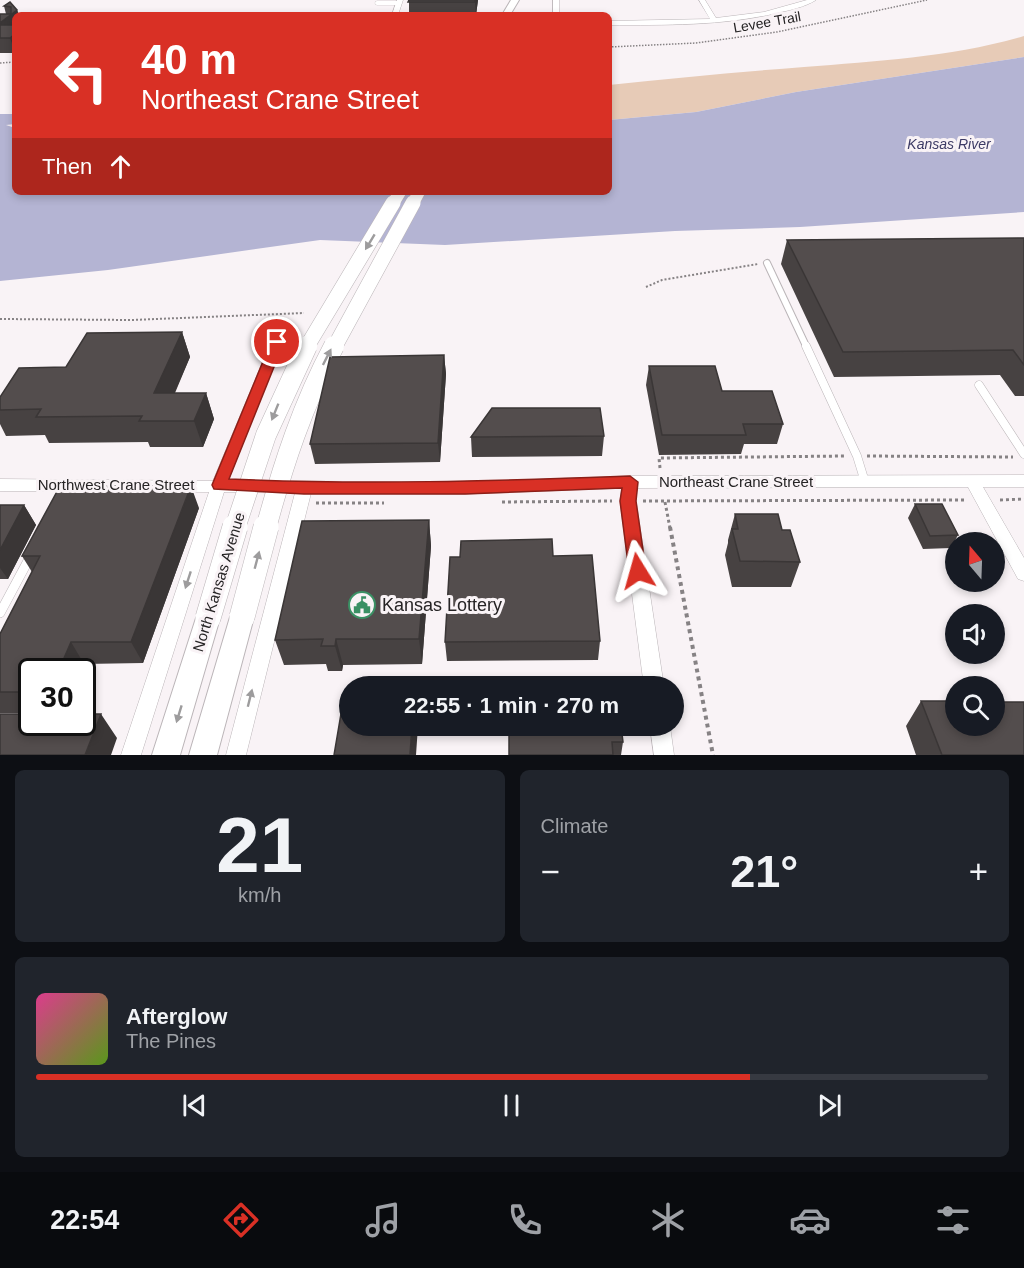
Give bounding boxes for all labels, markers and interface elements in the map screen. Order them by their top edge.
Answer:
street label: Levee Trail [732,8,802,36]
icon: left [42,36,120,114]
text: 40 m [141,36,237,83]
text: Northeast Crane Street [141,85,419,115]
water label: Kansas River [907,136,992,152]
icon: ahead [104,150,137,183]
text: Then [42,154,92,179]
one-way arrow [365,234,375,251]
pin [251,316,302,367]
icon: arrive [260,325,293,358]
one-way arrow [323,348,332,365]
one-way arrow [270,404,280,422]
street label: Northeast Crane Street [659,473,814,490]
street label: Northwest Crane Street [38,476,195,493]
street label: North Kansas Avenue [189,510,248,654]
north arrow [945,532,1005,592]
map controls [945,532,1005,736]
position arrow [606,539,670,603]
one-way arrow [253,551,262,569]
one-way arrow [183,571,193,589]
public building icon: Kansas Lottery [347,590,377,620]
place label: Kansas Lottery [382,595,502,615]
button: sound [945,604,1005,664]
speed limit sign: 30 [18,658,96,736]
button: search [945,676,1005,736]
one-way arrow [246,689,256,707]
text: 22:55 · 1 min · 270 m [404,693,619,718]
one-way arrow [173,705,183,723]
text: 21 [216,801,303,889]
text: Climate [541,815,608,837]
text: 21° [730,846,798,897]
text: − [541,853,560,890]
text: + [969,853,988,890]
text: km/h [238,884,281,906]
text: Afterglow [126,1004,227,1029]
text: The Pines [126,1030,216,1052]
icon: previous [178,1089,211,1122]
icon: pause [495,1089,528,1122]
icon: next [813,1089,846,1122]
icon: directions [220,1199,262,1241]
icon: music [362,1199,404,1241]
icon: phone [504,1199,546,1241]
icon: climate [647,1199,689,1241]
icon: car [789,1199,831,1241]
icon: filters [932,1199,974,1241]
text: 22:54 [50,1205,119,1235]

